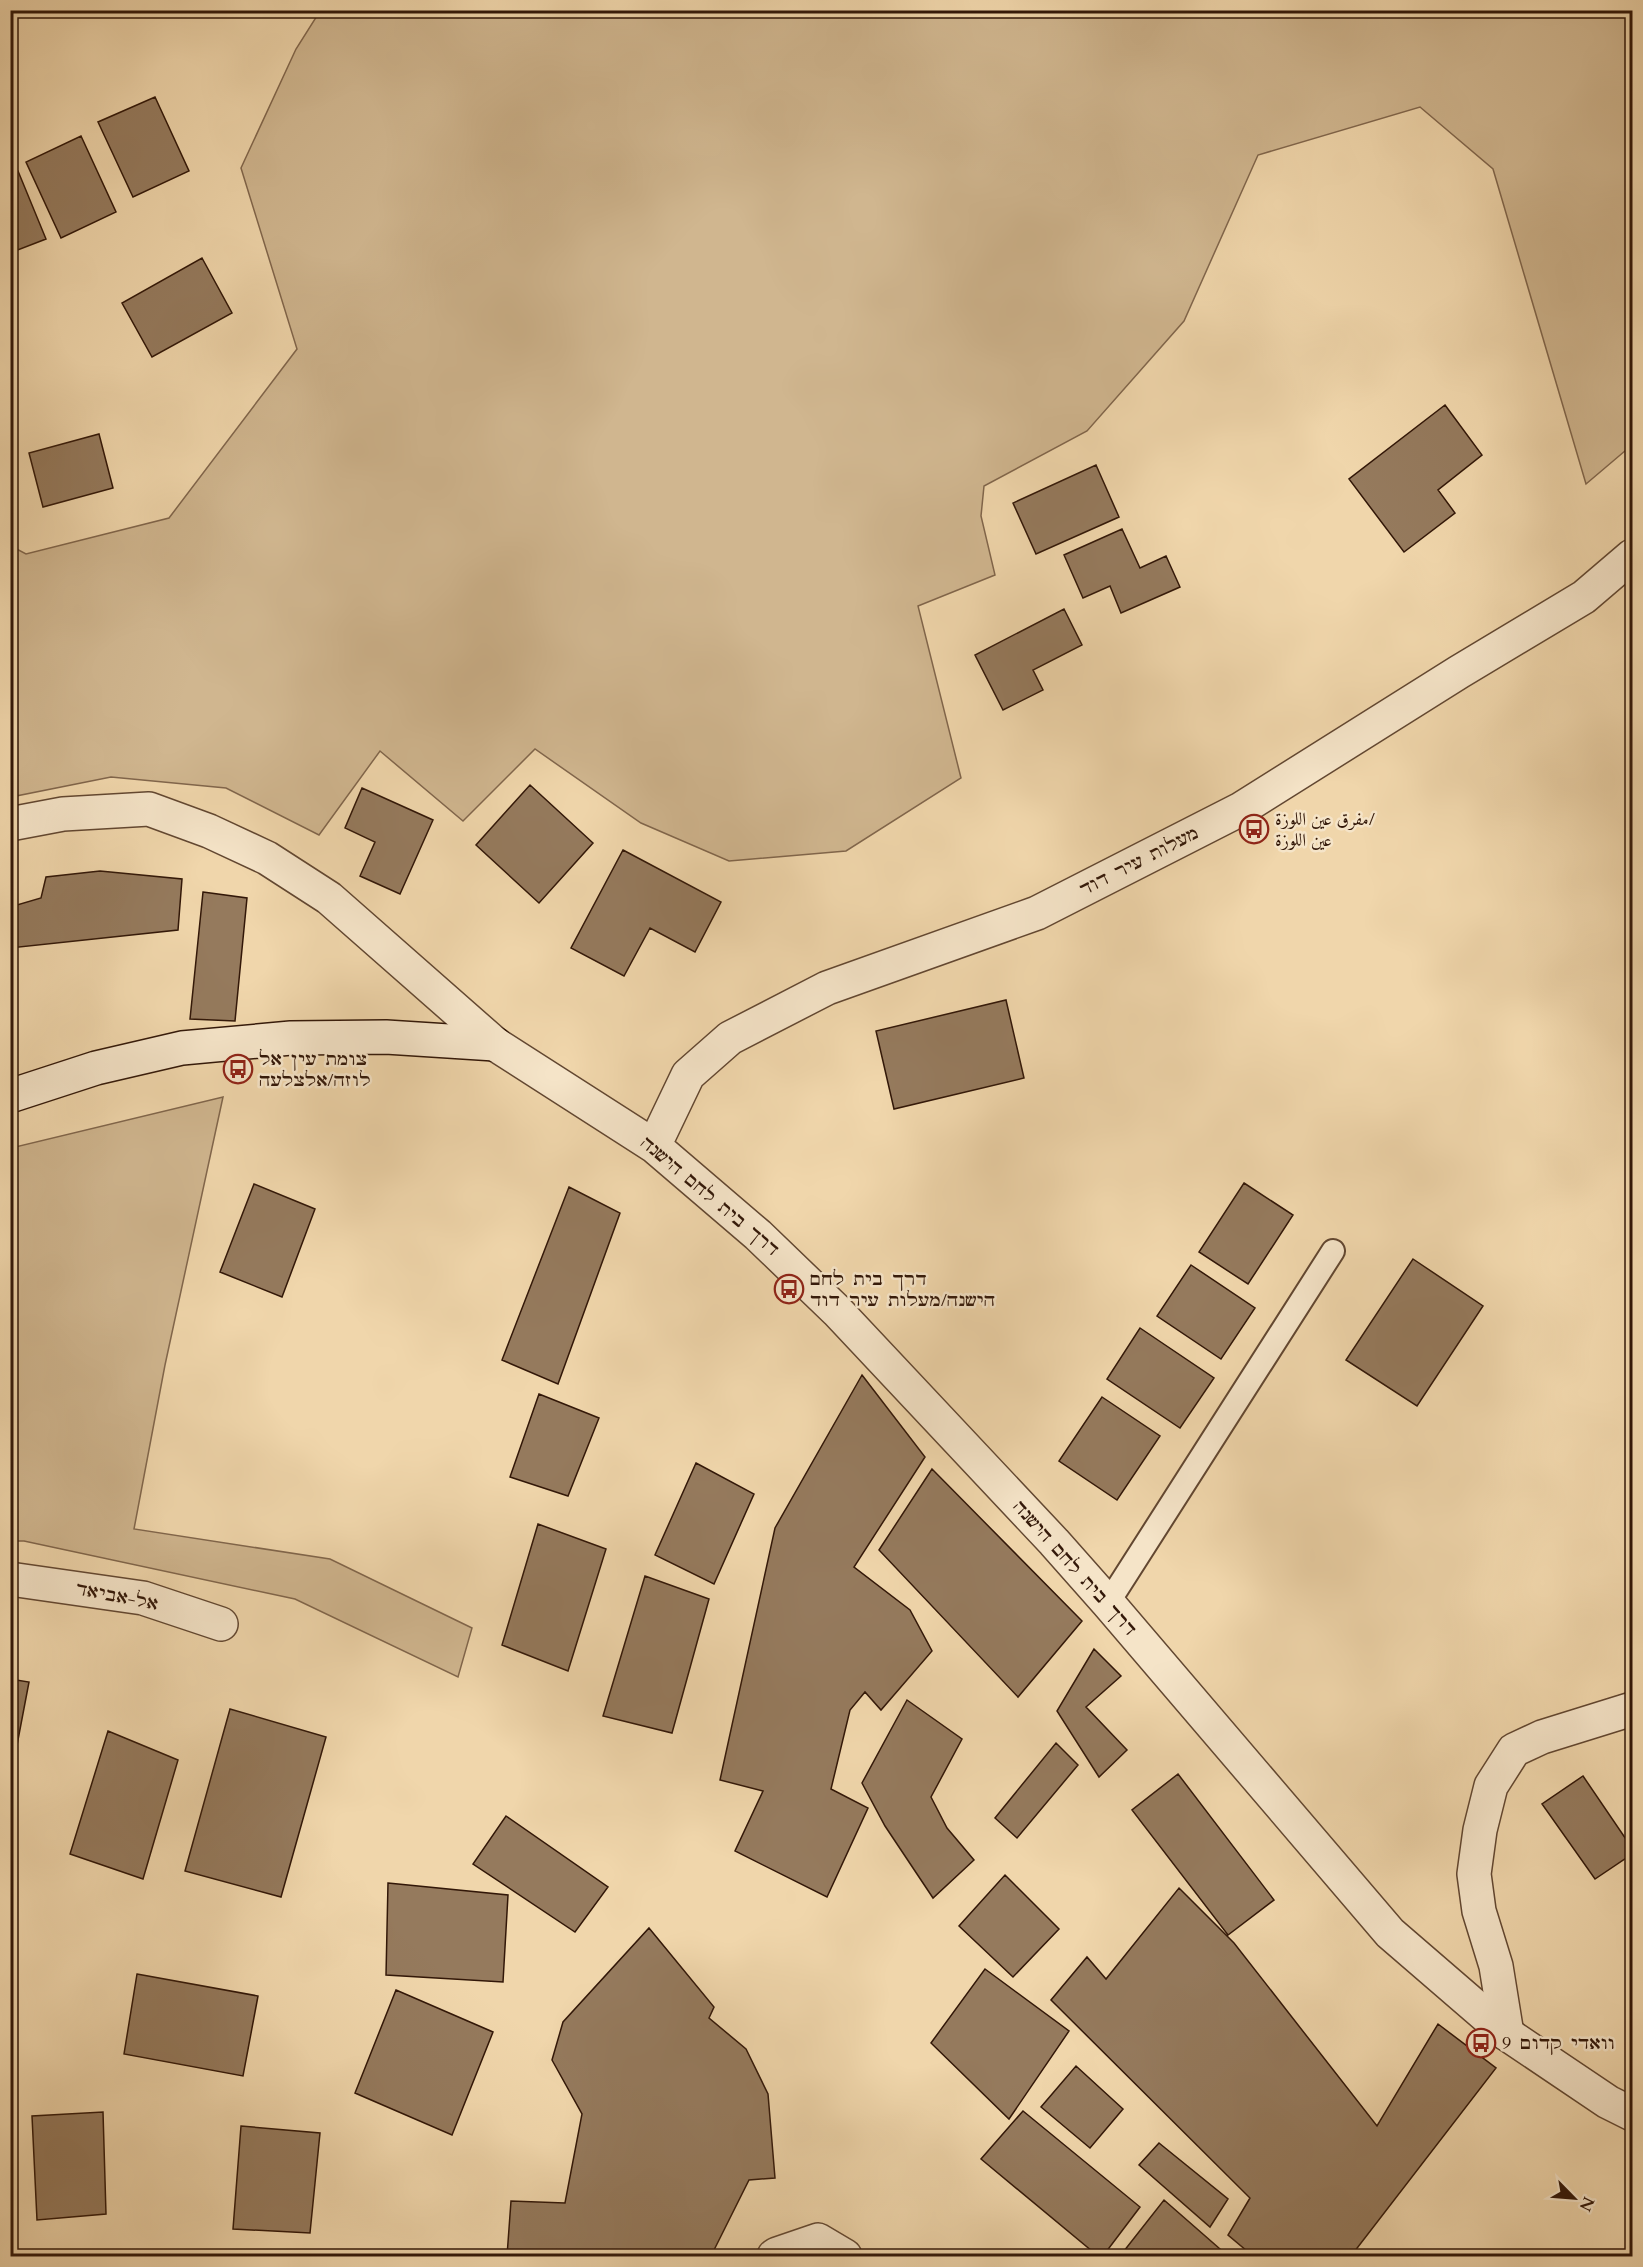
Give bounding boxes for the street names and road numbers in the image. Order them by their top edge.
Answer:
street label: מעלות עיר דוד [1075,821,1203,902]
street label: דרך בית לחם הישנה [635,1131,784,1262]
street label: דרך בית לחם הישנה [1007,1495,1142,1641]
street label: אל-אביאד [73,1576,160,1617]

